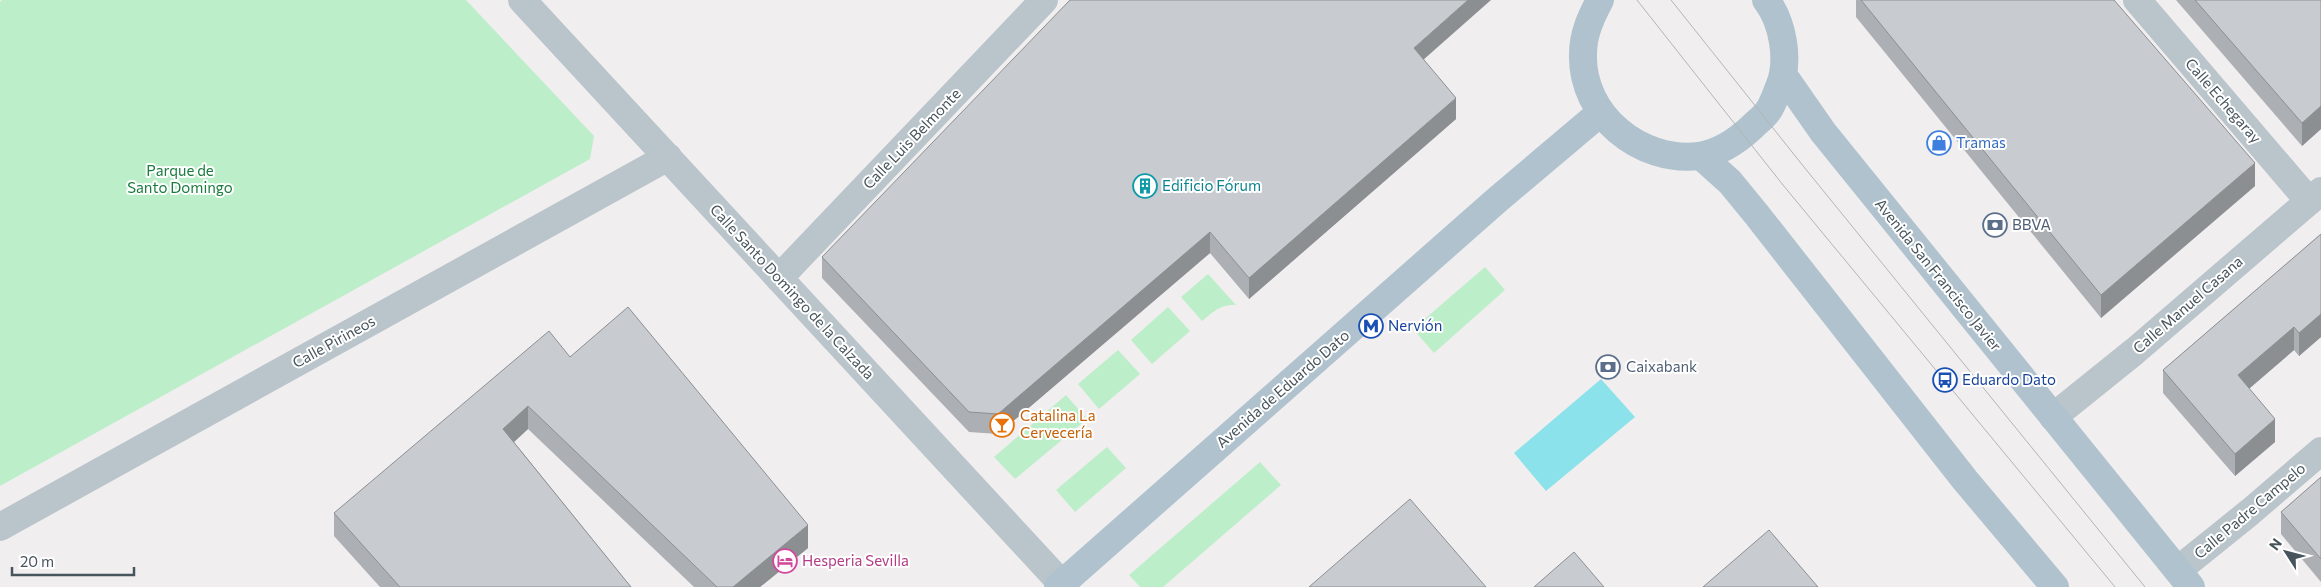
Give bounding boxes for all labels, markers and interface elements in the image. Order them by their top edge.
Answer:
street label: Calle Echegaray [2182,54,2266,147]
street label: Calle Luis Belmonte [859,84,964,192]
shop icon: Tramas [1926,130,1952,156]
place label: Tramas [1956,133,2006,151]
park label: Parque de Santo Domingo [127,161,233,196]
building icon: Edificio Fórum [1132,173,1158,199]
place label: Edificio Fórum [1162,176,1261,194]
street label: Avenida San Francisco Javier [1872,195,2006,354]
street label: Calle Santo Domingo de la Calzada [707,200,879,383]
bank icon: BBVA [1982,212,2008,238]
place label: BBVA [2012,215,2051,233]
street label: Calle Manuel Casana [2129,252,2246,357]
street label: Calle Pirineos [289,311,378,371]
metro station icon: Nervión [1358,313,1384,339]
place label: Nervión [1388,316,1442,334]
street label: Avenida de Eduardo Dato [1212,326,1353,451]
bank icon: Caixabank [1595,354,1621,380]
place label: Caixabank [1626,357,1697,375]
bus stop icon: Eduardo Dato [1932,367,1958,393]
place label: Eduardo Dato [1962,370,2056,388]
place label: Catalina La Cervecería [1020,406,1096,441]
bar icon: Catalina La Cervecería [989,412,1015,438]
street label: Calle Padre Campelo [2190,458,2309,562]
north arrow [2261,527,2311,577]
text: N [2265,535,2285,553]
scale bar [12,544,135,576]
hotel icon: Hesperia Sevilla [772,548,798,574]
place label: Hesperia Sevilla [802,551,909,569]
text: 20 m [20,552,54,570]

